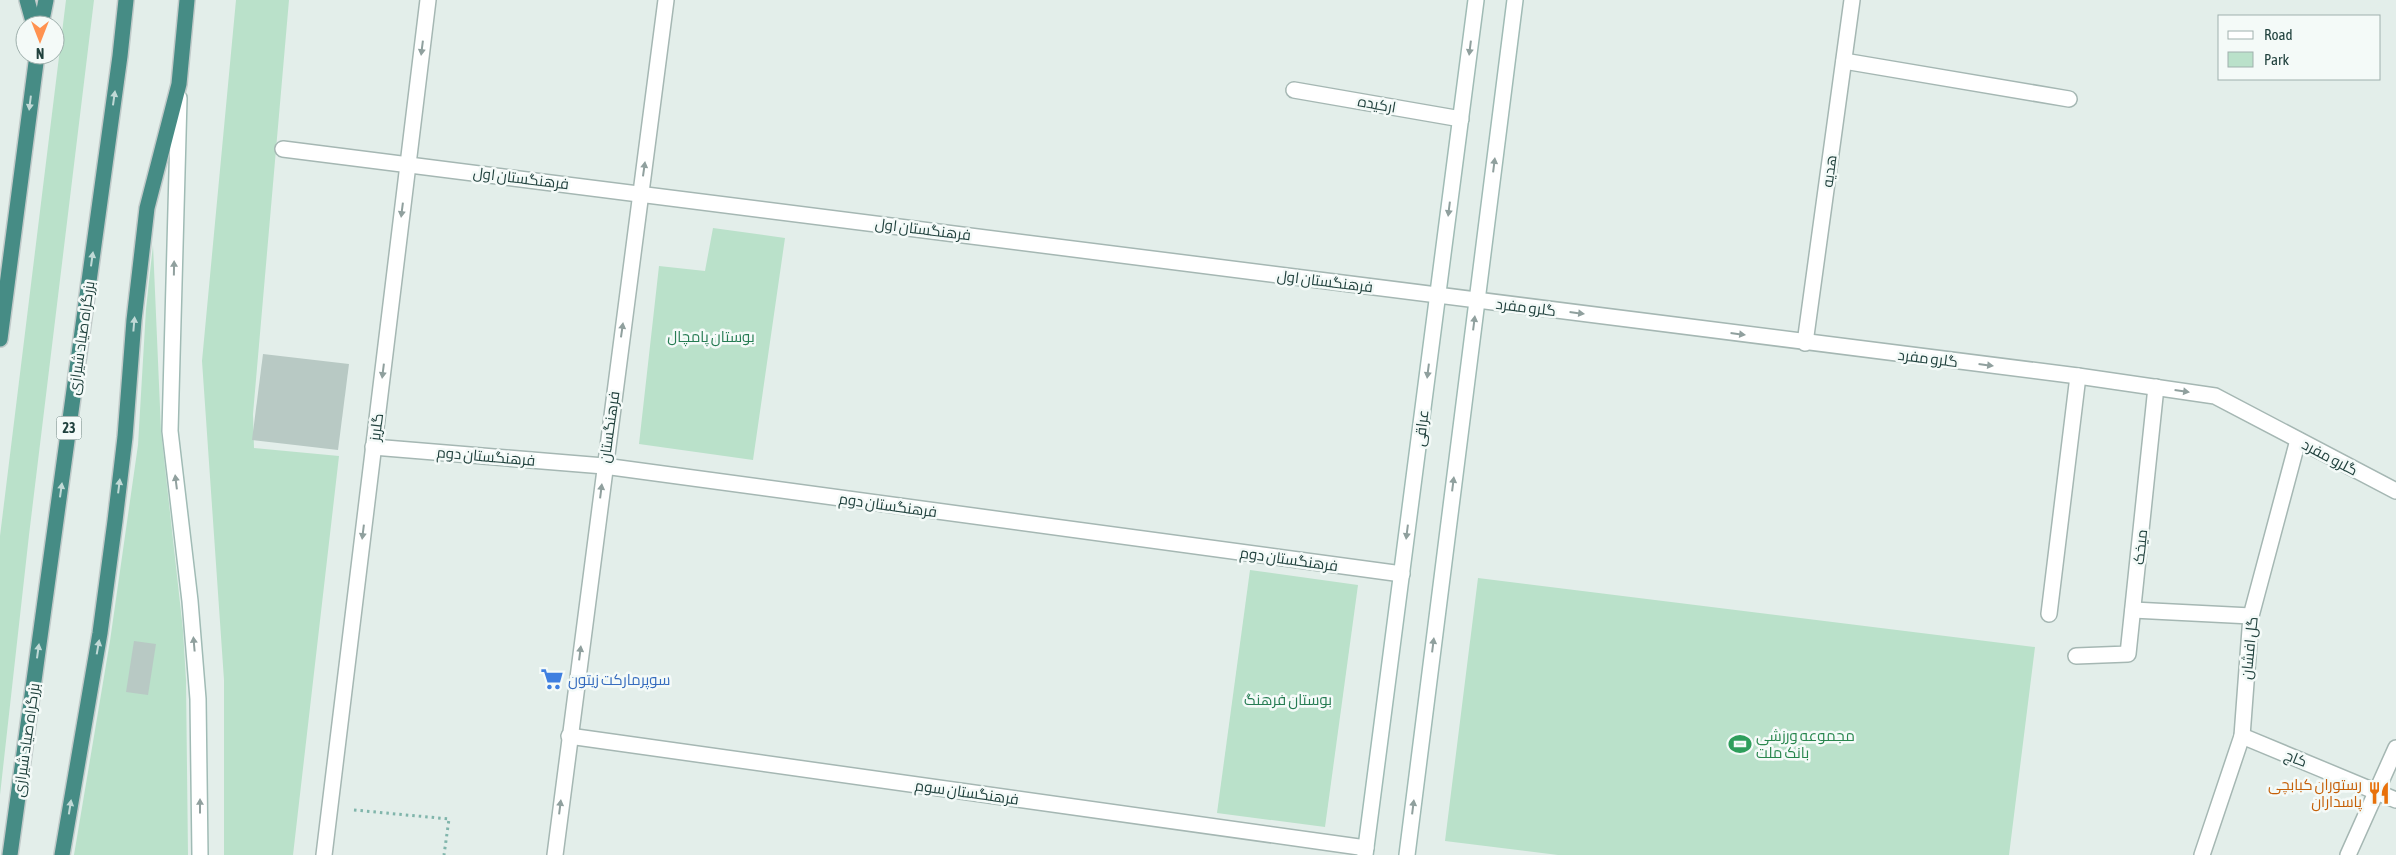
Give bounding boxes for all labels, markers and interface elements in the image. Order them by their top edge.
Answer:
north arrow [15,15,65,65]
legend [2218,15,2381,80]
text: Road [2264,26,2293,43]
one-way arrow [418,41,426,57]
one-way arrow [1466,41,1474,57]
text: N [36,45,44,61]
text: Park [2264,51,2289,68]
one-way arrow [111,90,119,106]
street label: ارکیده [1356,92,1397,117]
one-way arrow [26,96,34,112]
street label: هدیه [1818,154,1840,188]
one-way arrow [1490,157,1498,173]
one-way arrow [640,161,648,177]
street label: فرهنگستان اول [472,164,570,194]
one-way arrow [398,202,406,218]
one-way arrow [1445,202,1453,218]
street label: فرهنگستان اول [874,215,972,245]
one-way arrow [88,251,96,267]
one-way arrow [171,260,179,276]
street label: فرهنگستان اول [1276,267,1374,297]
street label: بزرگراه صیاد شیرازی [65,280,99,396]
street label: گلرو مفرد [1495,295,1557,320]
one-way arrow [1569,309,1585,317]
one-way arrow [1470,315,1478,331]
one-way arrow [130,316,138,332]
one-way arrow [618,322,626,338]
park label: بوستان پامچال [667,328,755,347]
one-way arrow [1731,330,1747,338]
street label: گلرو مفرد [1897,346,1959,371]
one-way arrow [1979,361,1995,369]
one-way arrow [379,363,387,379]
one-way arrow [1424,363,1432,379]
one-way arrow [2174,387,2190,395]
street label: فرهنگستان [596,390,624,464]
street label: عراقی [1410,409,1434,448]
street label: گلریز [366,412,387,443]
road number: 23 [56,416,82,439]
street label: گلرو مفرد [2299,435,2361,480]
street label: فرهنگستان دوم [436,443,536,471]
one-way arrow [172,474,180,490]
one-way arrow [1449,476,1457,492]
one-way arrow [115,477,123,493]
one-way arrow [57,481,65,497]
one-way arrow [597,483,605,499]
street label: فرهنگستان دوم [837,490,938,522]
one-way arrow [1403,524,1411,540]
one-way arrow [359,525,367,541]
street label: میخک [2130,529,2150,565]
street label: فرهنگستان دوم [1238,544,1339,576]
street label: گل افشان [2237,616,2263,680]
one-way arrow [189,636,197,652]
one-way arrow [1429,637,1437,653]
one-way arrow [94,638,102,654]
one-way arrow [35,642,43,658]
one-way arrow [576,644,584,660]
supermarket icon: سوپرمارکت زیتون [539,666,565,692]
place label: سوپرمارکت زیتون [568,671,670,690]
street label: بزرگراه صیاد شیرازی [10,682,44,798]
park label: بوستان فرهنگ [1244,691,1332,710]
place label: مجموعه ورزشی بانک ملت [1756,727,1855,761]
sports icon: مجموعه ورزشی بانک ملت [1727,731,1753,757]
street label: کاج [2281,746,2310,773]
street label: فرهنگستان سوم [914,776,1020,810]
place label: رستوران کبابچی پاسداران [2268,776,2362,812]
restaurant icon: رستوران کبابچی پاسداران [2366,780,2392,806]
one-way arrow [196,798,204,814]
one-way arrow [556,798,564,814]
one-way arrow [1409,798,1417,814]
one-way arrow [67,799,75,815]

